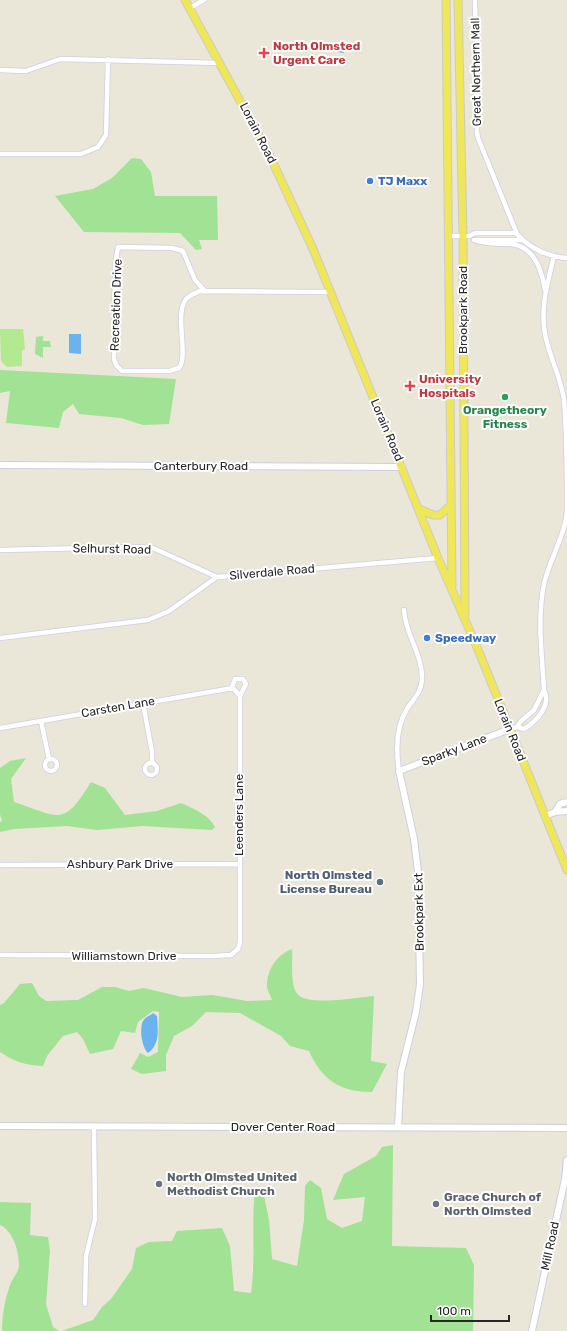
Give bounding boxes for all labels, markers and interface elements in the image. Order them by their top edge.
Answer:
street label: Great Northern Mall [468,17,484,127]
place label: North Olmsted Urgent Care [273,39,360,67]
marker: North Olmsted Urgent Care [258,47,270,59]
street label: Lorain Road [237,100,279,166]
place label: TJ Maxx [378,174,427,188]
marker: TJ Maxx [365,176,375,186]
street label: Recreation Drive [107,258,125,351]
street label: Brookpark Road [456,266,470,354]
place label: University Hospitals [419,372,481,400]
marker: University Hospitals [404,380,416,392]
marker: Orangetheory Fitness [500,392,510,402]
street label: Lorain Road [368,397,406,463]
place label: Orangetheory Fitness [463,403,547,431]
street label: Canterbury Road [154,459,248,473]
street label: Selhurst Road [73,541,151,557]
street label: Silverdale Road [229,561,315,583]
place label: Speedway [435,631,496,645]
marker: Speedway [422,633,432,643]
street label: Carsten Lane [80,694,156,720]
street label: Lorain Road [491,697,529,763]
street label: Sparky Lane [419,731,489,769]
street label: Leenders Lane [232,774,246,856]
street label: Ashbury Park Drive [67,857,173,871]
place label: North Olmsted License Bureau [280,868,372,896]
street label: Brookpark Ext [411,872,427,951]
marker: North Olmsted License Bureau [375,877,385,887]
street label: Williamstown Drive [72,949,177,963]
street label: Dover Center Road [231,1120,335,1134]
place label: North Olmsted United Methodist Church [167,1170,297,1198]
marker: North Olmsted United Methodist Church [154,1179,164,1189]
place label: Grace Church of North Olmsted [444,1190,542,1218]
marker: Grace Church of North Olmsted [431,1199,441,1209]
street label: Mill Road [538,1220,562,1272]
scale bar [431,1297,509,1323]
text: 100 m [437,1304,471,1318]

